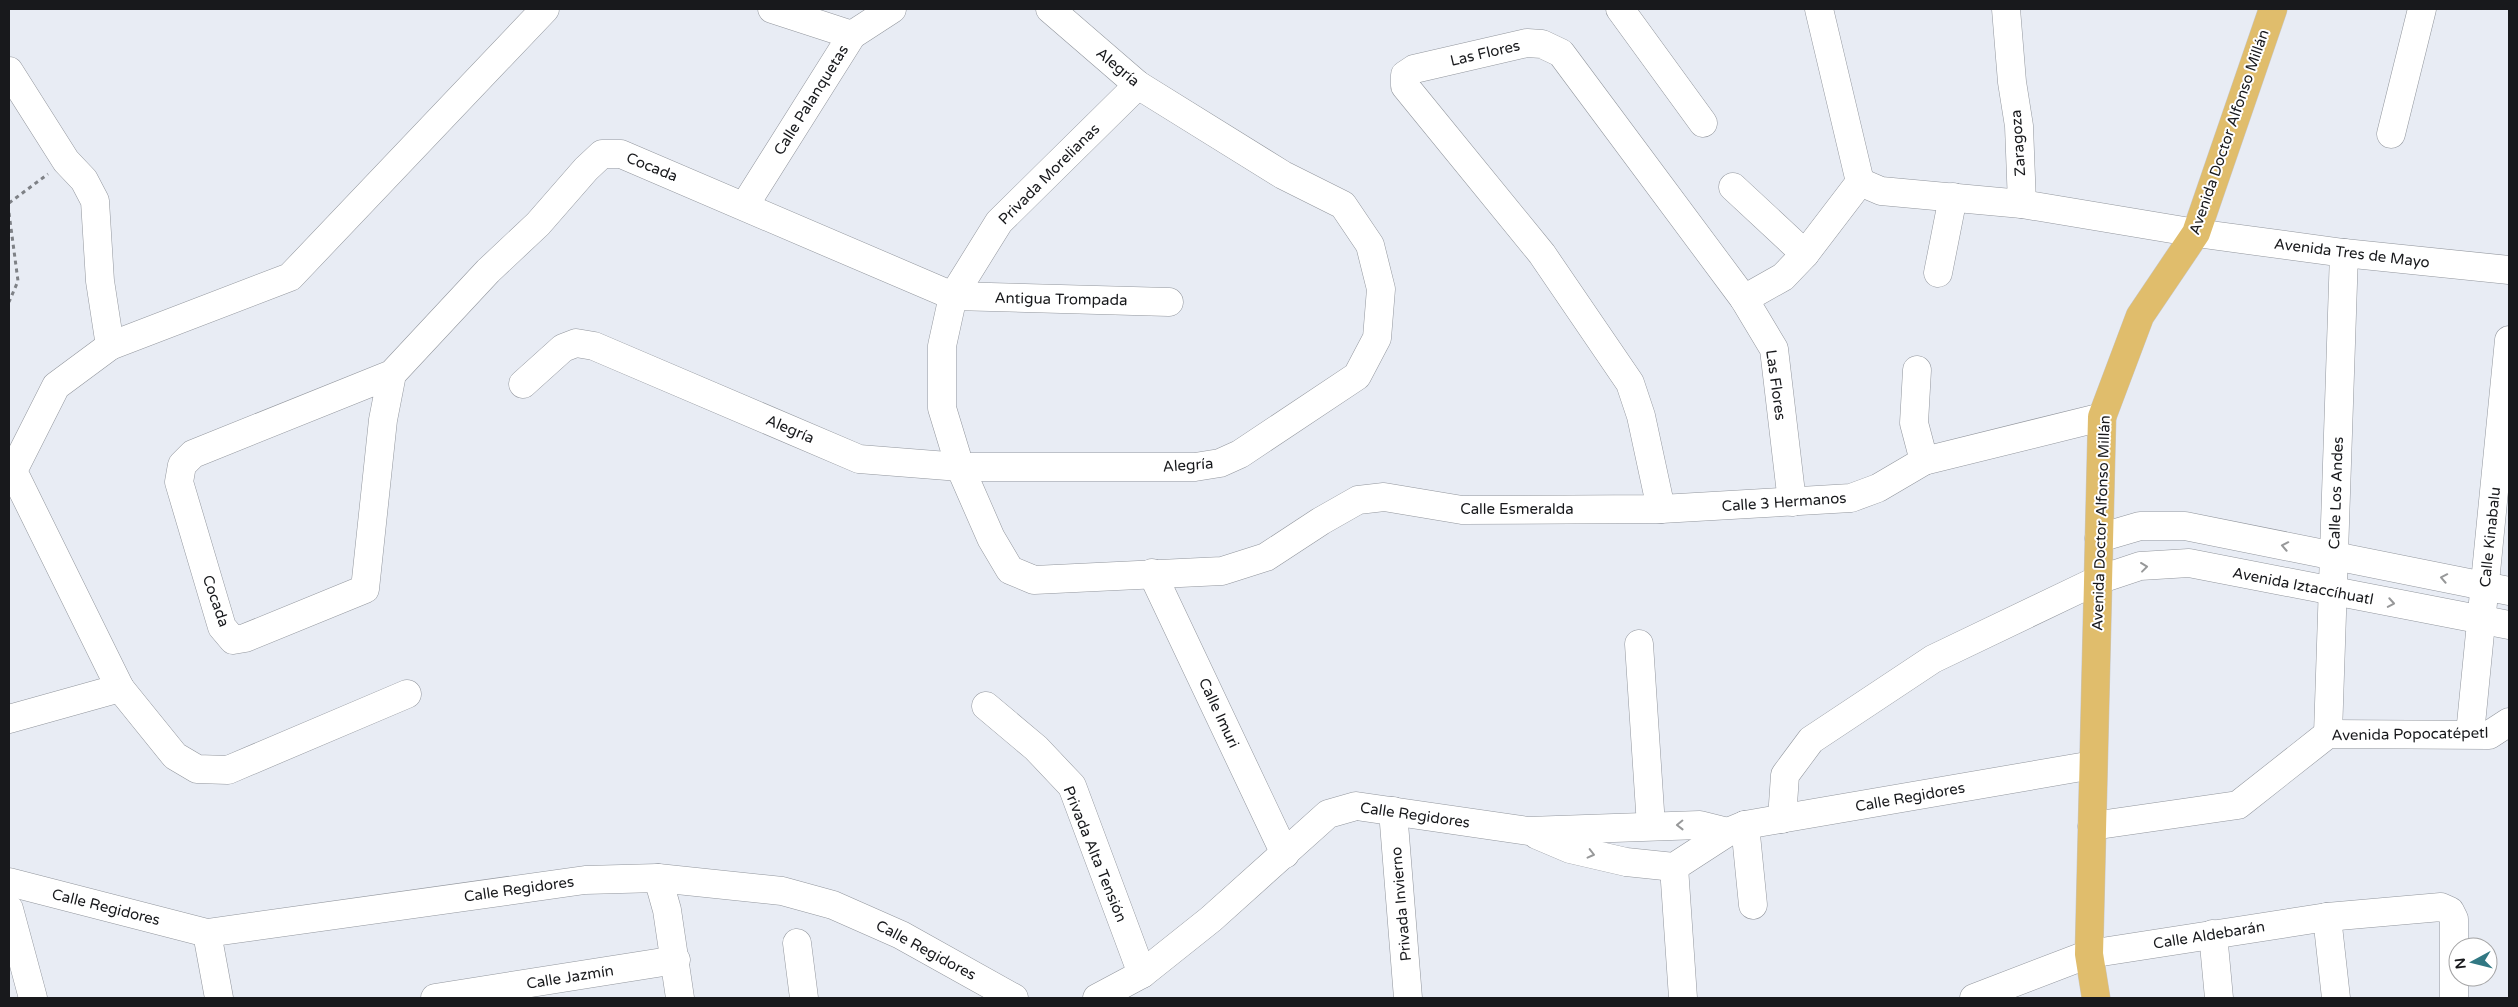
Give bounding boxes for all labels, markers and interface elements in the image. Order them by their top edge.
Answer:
street label: Avenida Doctor Alfonso Millán [2185,27,2273,237]
street label: Las Flores [1448,36,1522,70]
street label: Calle Palanquetas [770,42,852,158]
street label: Alegría [1093,44,1143,90]
street label: Zaragoza [2007,109,2029,177]
street label: Privada Morelianas [995,120,1103,228]
street label: Cocada [624,149,680,185]
street label: Avenida Tres de Mayo [2273,235,2431,271]
street label: Antigua Trompada [994,289,1128,309]
street label: Las Flores [1762,348,1790,422]
street label: Alegría [763,411,817,447]
street label: Avenida Doctor Alfonso Millán [2088,415,2114,631]
street label: Calle Los Andes [2325,436,2347,550]
street label: Alegría [1162,454,1214,476]
street label: Calle Kinabalu [2476,486,2504,588]
street label: Calle 3 Hermanos [1721,489,1847,515]
street label: Calle Esmeralda [1460,500,1574,518]
one-way arrow [2280,542,2289,552]
one-way arrow [2140,562,2149,572]
street label: Avenida Iztaccíhuatl [2231,564,2375,608]
street label: Cocada [199,573,233,629]
one-way arrow [2440,574,2449,584]
one-way arrow [2386,597,2395,607]
street label: Calle Imuri [1195,675,1243,751]
street label: Avenida Popocatépetl [2331,724,2489,744]
street label: Calle Regidores [1854,779,1966,815]
street label: Privada Alta Tensión [1059,783,1131,925]
street label: Calle Regidores [1359,798,1471,832]
one-way arrow [1676,820,1684,830]
street label: Privada Invierno [1387,846,1415,962]
one-way arrow [1586,848,1594,858]
street label: Calle Regidores [463,872,575,906]
street label: Calle Regidores [50,885,162,929]
street label: Calle Regidores [873,916,979,984]
street label: Calle Aldebarán [2152,917,2266,953]
north arrow [2448,937,2498,987]
text: N [2451,957,2470,970]
street label: Calle Jazmín [525,961,615,993]

